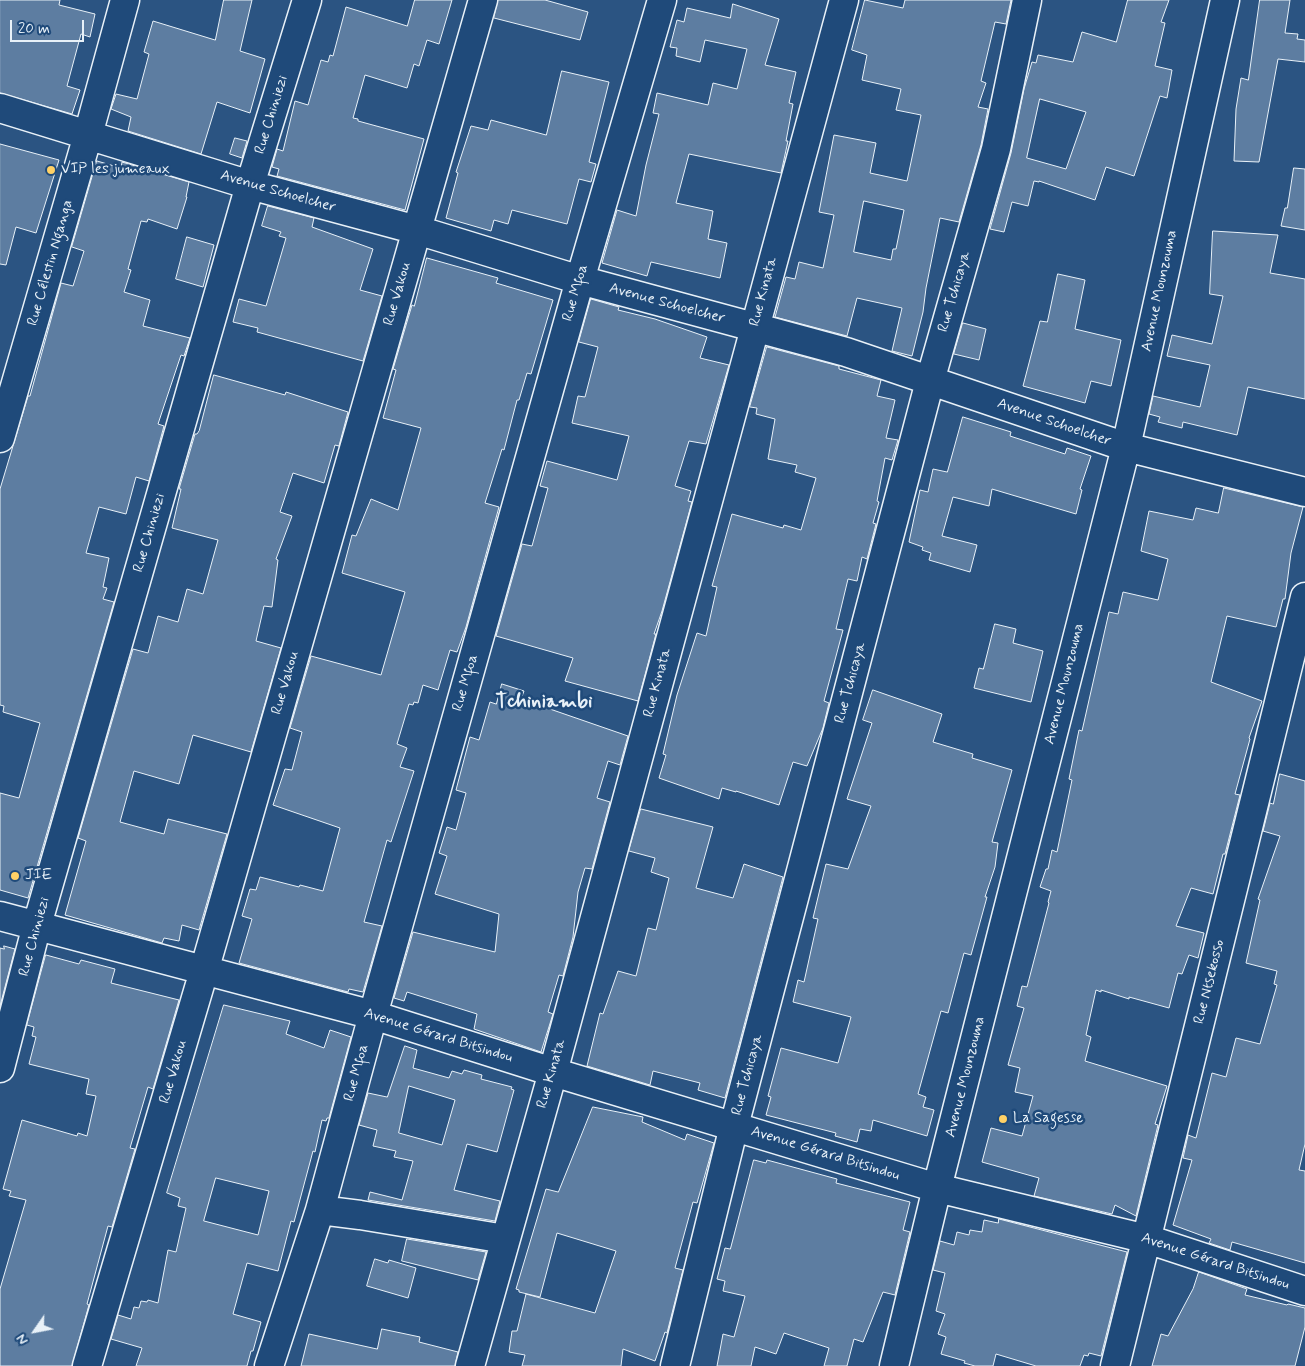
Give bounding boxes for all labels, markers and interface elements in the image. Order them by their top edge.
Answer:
scale bar [12,10,86,42]
text: 20 m [18,19,50,39]
street label: Rue Chiniezi [252,73,292,157]
place label: VIP les jumeaux [61,161,170,179]
marker: VIP les jumeaux [45,164,57,176]
street label: Avenue Schoelcher [218,167,338,217]
street label: Rue Célestin Nganga [24,198,78,328]
street label: Avenue Mounzouma [1138,228,1182,354]
street label: Rue Tchicaya [935,250,975,334]
street label: Rue Kinata [746,255,782,329]
street label: Rue Vakou [380,260,416,328]
street label: Rue Mfoa [559,262,593,324]
street label: Avenue Schoelcher [607,280,727,328]
street label: Avenue Schoelcher [995,395,1113,451]
street label: Rue Chiniezi [130,491,170,575]
street label: Avenue Mounzouma [1041,622,1089,746]
street label: Rue Tchicaya [832,641,870,725]
street label: Rue Kinata [640,646,676,720]
street label: Rue Vakou [268,649,304,717]
street label: Rue Mfoa [449,652,483,714]
district label: Tchiniambi [496,691,592,715]
place label: JIE [25,867,52,885]
marker: JIE [9,870,21,882]
street label: Rue Chiniezi [16,895,54,979]
street label: Rue Ntsekosso [1191,938,1229,1026]
street label: Avenue Gérard Bitsindou [361,1005,515,1067]
street label: Avenue Mounzouma [942,1015,990,1139]
street label: Rue Tchicaya [729,1033,767,1117]
street label: Rue Kinata [534,1037,570,1111]
street label: Rue Vakou [156,1038,192,1106]
street label: Rue Mfoa [341,1043,373,1103]
place label: La Sagesse [1013,1110,1083,1128]
marker: La Sagesse [997,1113,1009,1125]
street label: Avenue Gérard Bitsindou [748,1123,902,1185]
street label: Avenue Gérard Bitsindou [1139,1230,1291,1294]
north arrow [10,1306,60,1356]
text: N [12,1330,33,1348]

